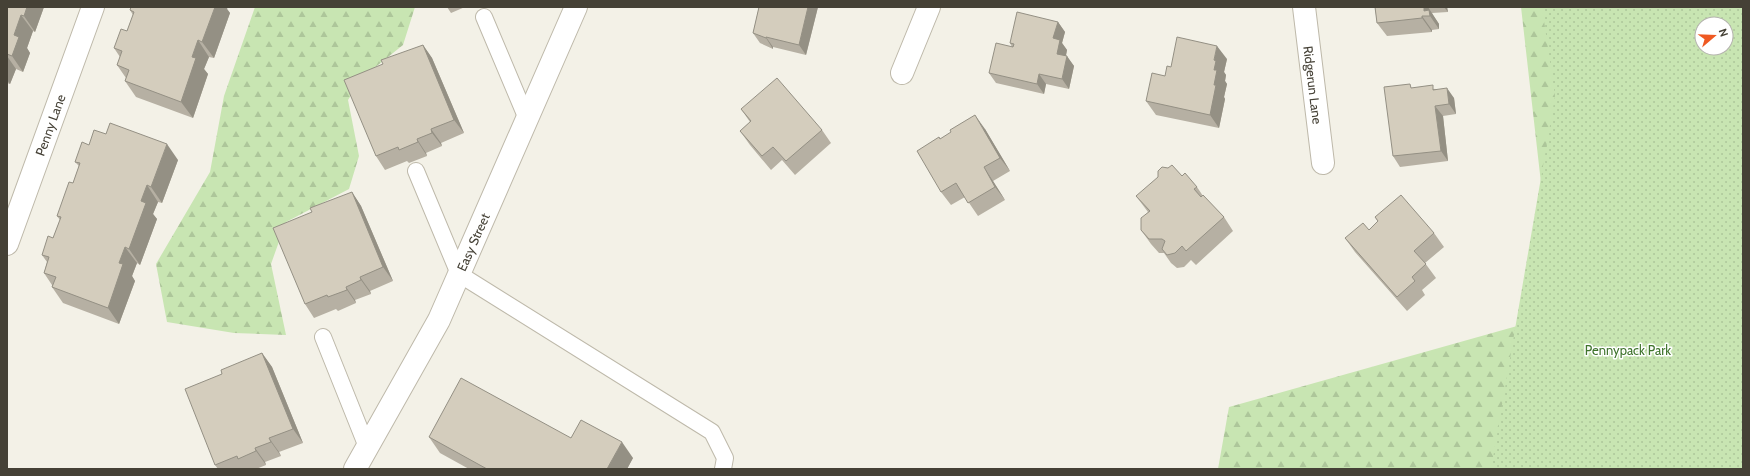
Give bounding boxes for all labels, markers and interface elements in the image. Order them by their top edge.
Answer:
north arrow [1694,16,1734,56]
text: N [1716,27,1731,39]
street label: Ridgerun Lane [1300,45,1326,125]
street label: Penny Lane [31,92,69,158]
street label: Easy Street [453,210,493,273]
park label: Pennypack Park [1585,342,1671,358]

